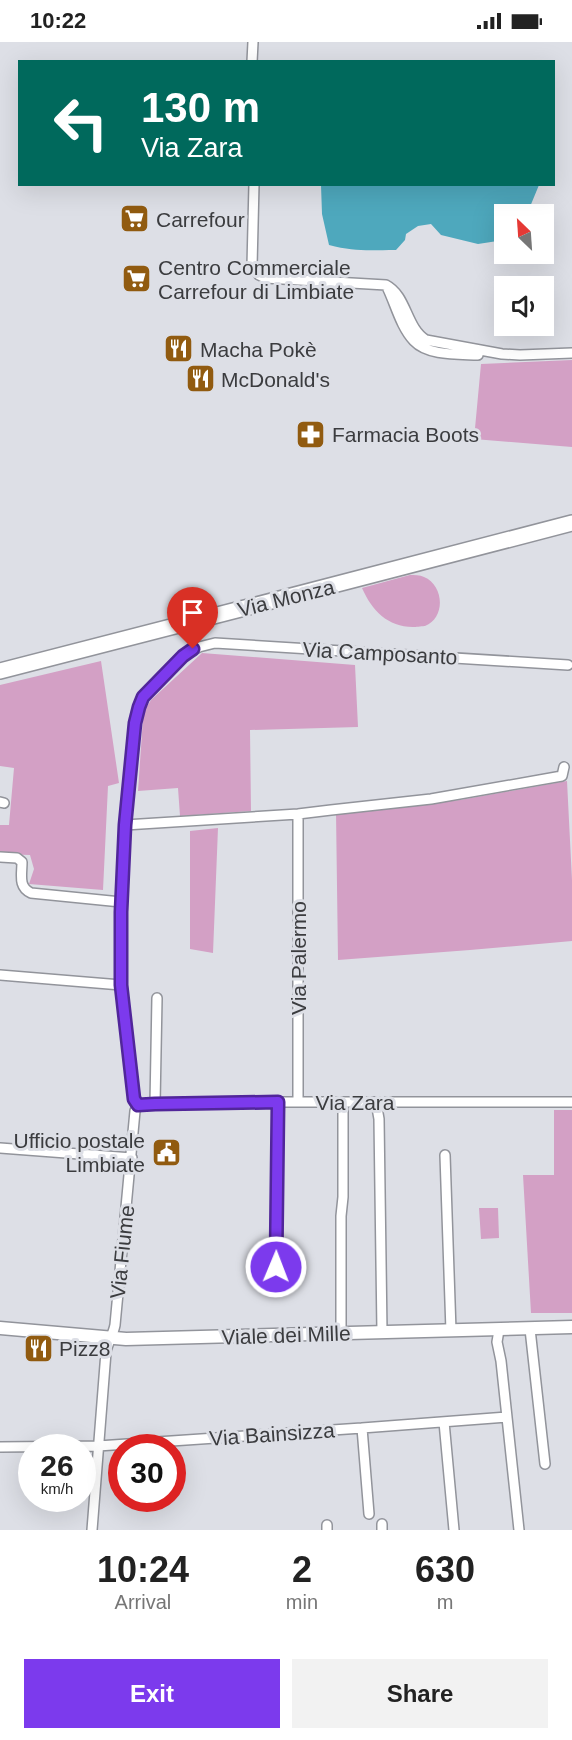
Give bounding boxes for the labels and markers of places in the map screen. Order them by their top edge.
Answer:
supermarket icon: Carrefour [119,203,151,235]
place label: Carrefour [156,208,245,231]
place label: Centro Commerciale Carrefour di Limbiate [158,256,354,303]
supermarket icon: Centro Commerciale Carrefour di Limbiate [121,263,153,295]
restaurant icon: Macha Pokè [163,333,195,365]
place label: Macha Pokè [200,338,317,361]
restaurant icon: McDonald's [184,363,216,395]
place label: McDonald's [221,368,330,391]
pharmacy icon: Farmacia Boots [295,418,327,450]
place label: Farmacia Boots [332,423,479,446]
pin [167,587,218,649]
place label: Ufficio postale Limbiate [13,1129,145,1176]
public building icon: Ufficio postale Limbiate [150,1136,182,1168]
restaurant icon: Pizz8 [22,1332,54,1364]
place label: Pizz8 [59,1337,110,1360]

